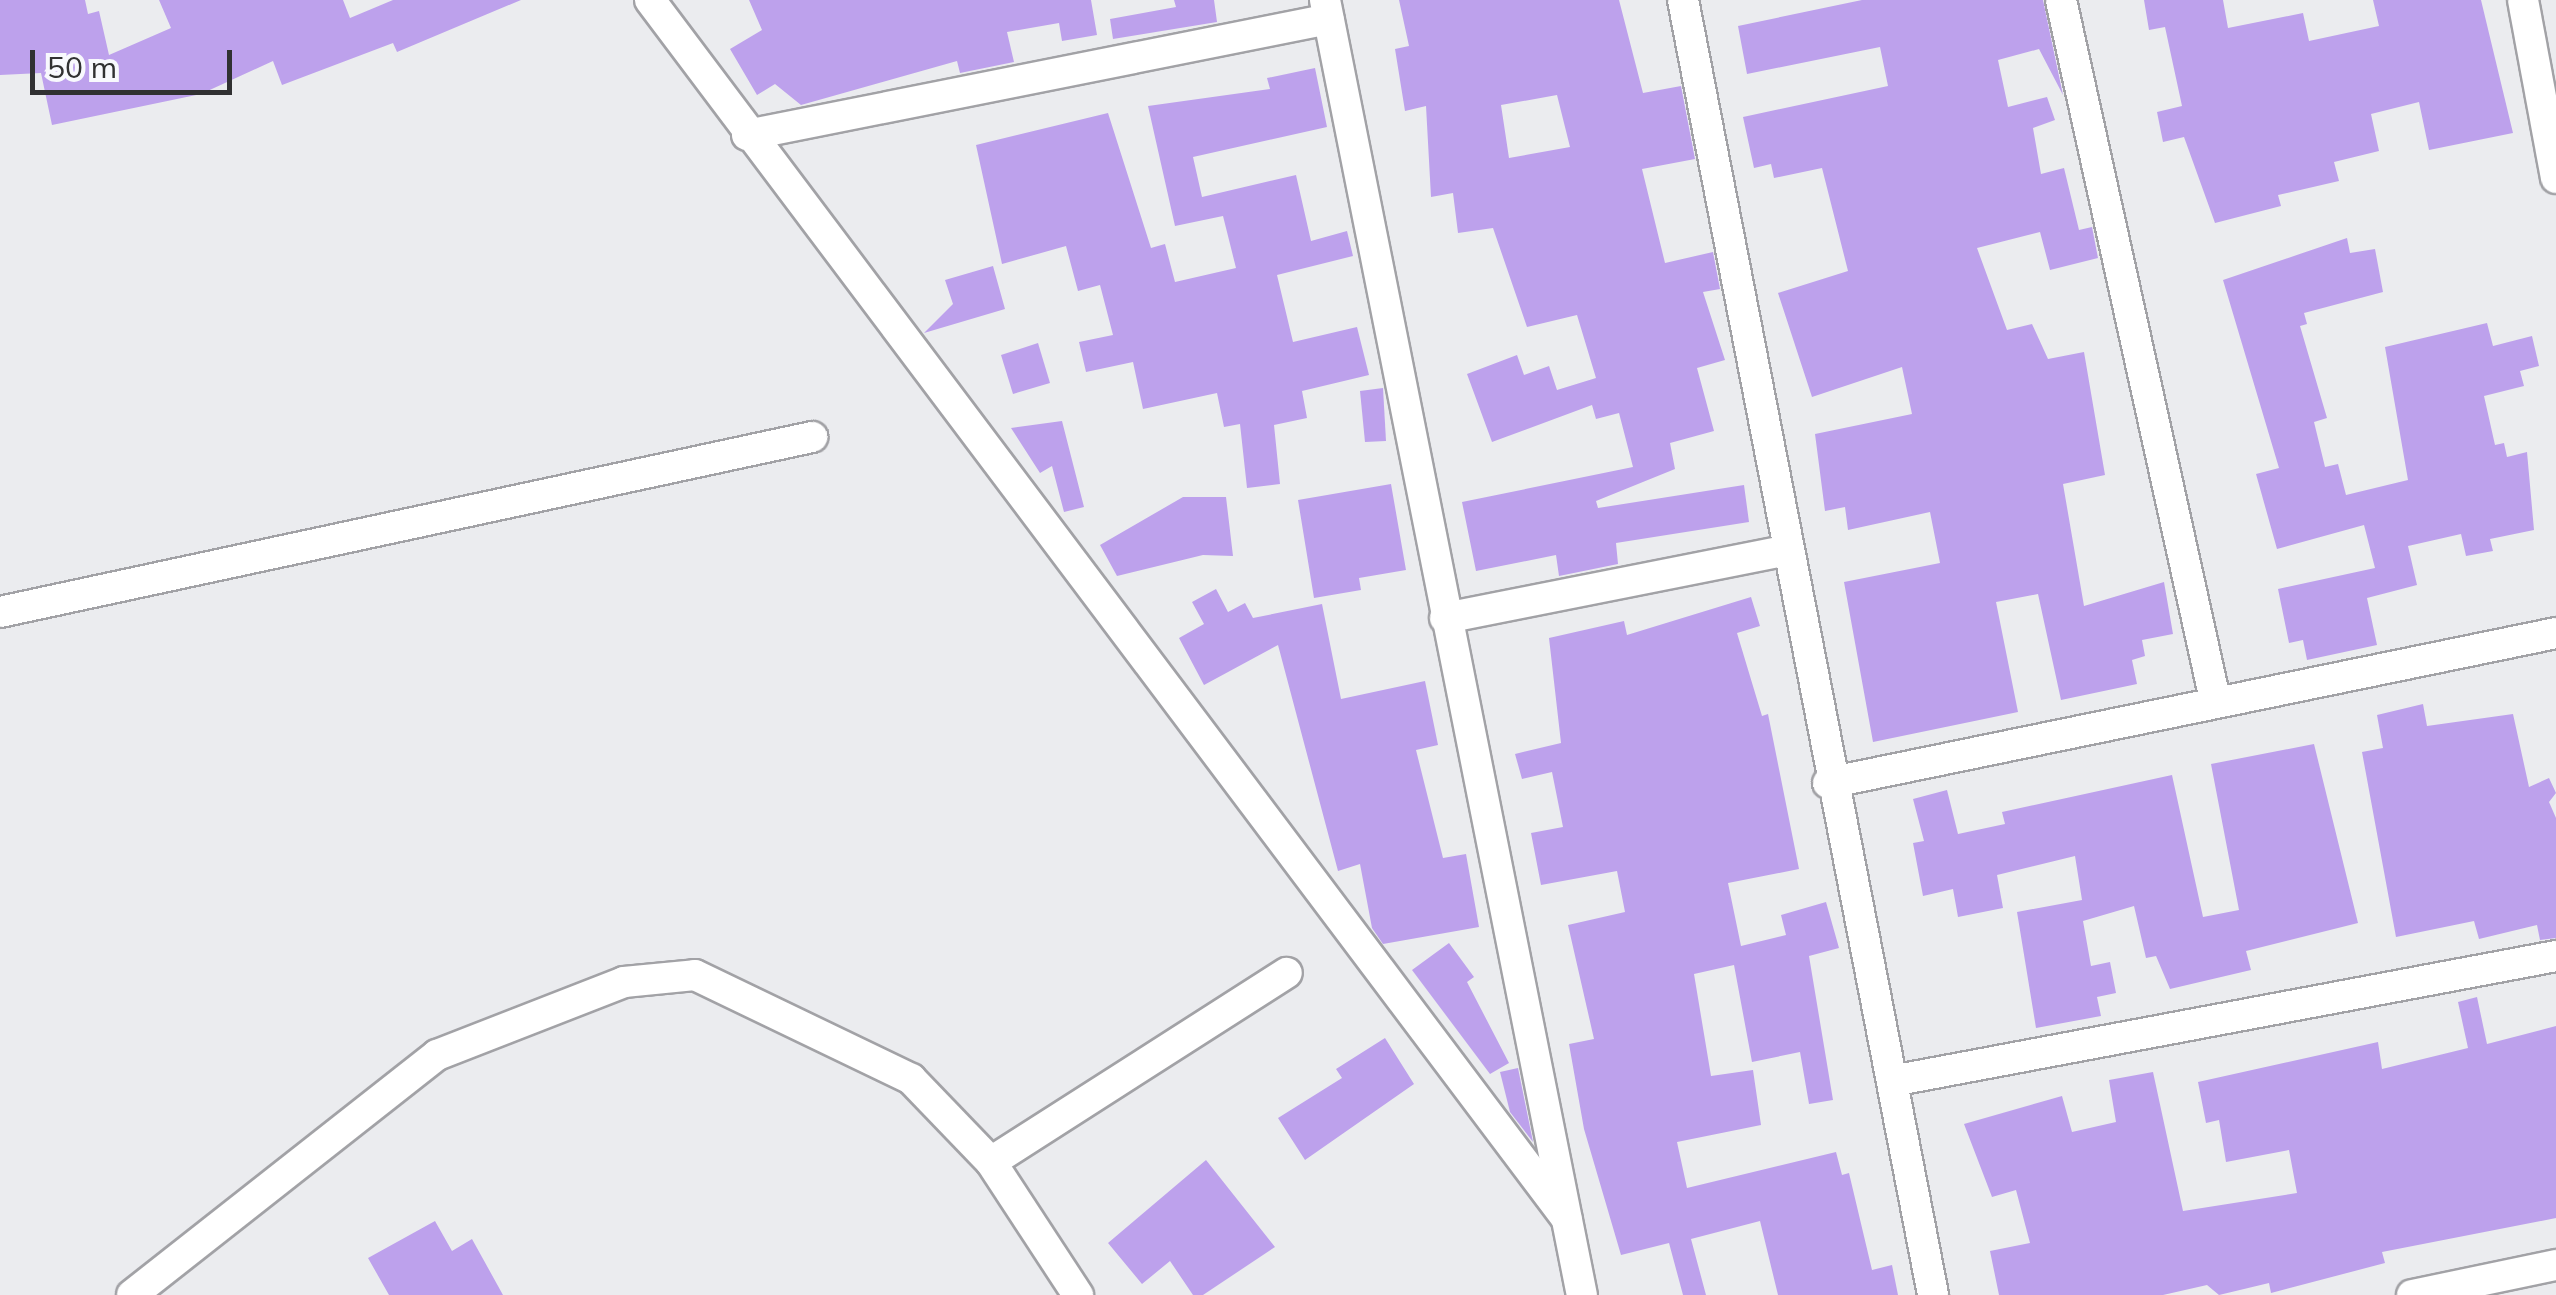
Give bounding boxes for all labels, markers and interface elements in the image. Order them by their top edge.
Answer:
scale bar [35,30,238,92]
text: 50 m [47,48,117,86]

